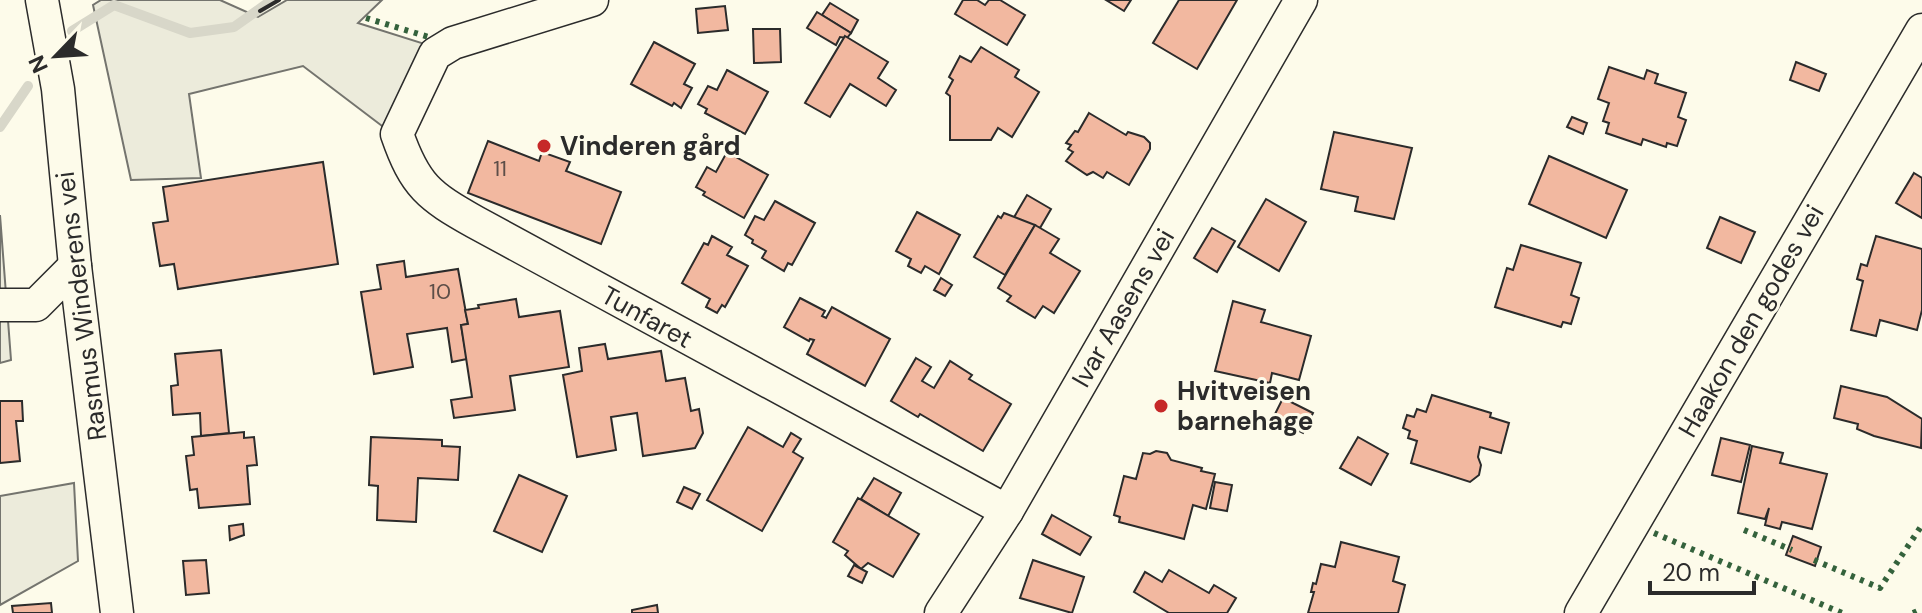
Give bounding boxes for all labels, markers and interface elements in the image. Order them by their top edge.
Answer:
north arrow [16,16,96,96]
text: N [22,51,55,78]
place label: Vinderen gård [560,129,741,163]
marker: Vinderen gård [535,137,553,155]
house number: 11 [493,154,507,183]
street label: Rasmus Winderens vei [48,170,114,442]
street label: Haakon den godes vei [1671,199,1831,443]
street label: Ivar Aasens vei [1064,223,1182,393]
house number: 10 [429,277,451,306]
street label: Tunfaret [595,278,699,356]
place label: Hvitveisen barnehage [1177,374,1314,438]
marker: Hvitveisen barnehage [1152,397,1170,415]
scale bar [1650,545,1754,595]
text: 20 m [1662,557,1720,588]

